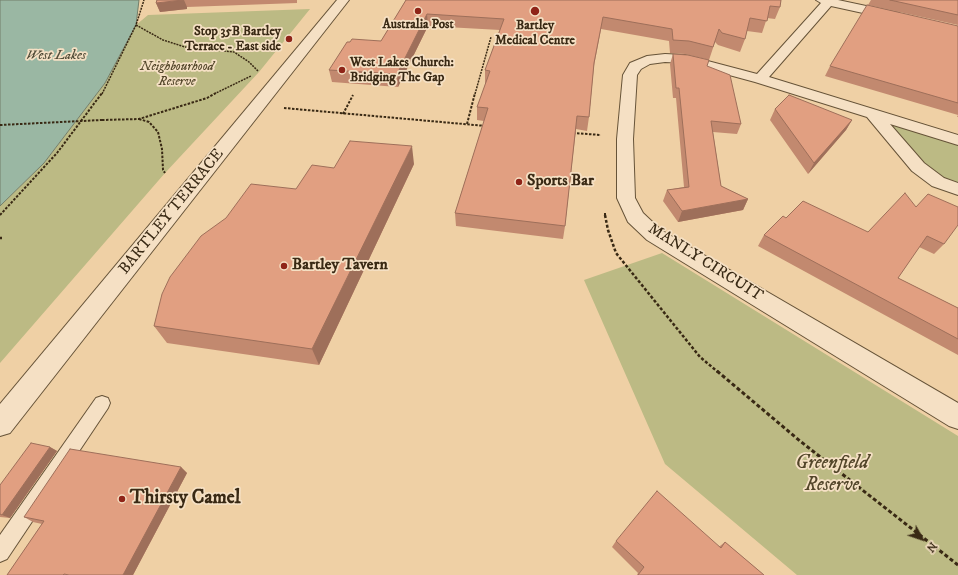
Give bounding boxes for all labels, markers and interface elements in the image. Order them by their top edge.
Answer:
marker: Bartley Medical Centre [529,5,541,17]
marker: Australia Post [413,6,423,16]
place label: Australia Post [382,17,454,33]
place label: Bartley Medical Centre [495,18,575,49]
place label: Stop 35B Bartley Terrace - East side [184,24,281,55]
marker: Stop 35B Bartley Terrace - East side [284,34,294,44]
water label: West Lakes [26,48,86,64]
place label: West Lakes Church: Bridging The Gap [350,55,454,86]
park label: Neighbourhood Reserve [140,59,214,90]
marker: West Lakes Church: Bridging The Gap [337,65,347,75]
street label: BARTLEY TERRACE [115,145,229,279]
place label: Sports Bar [527,172,594,192]
marker: Sports Bar [514,177,524,187]
street label: MANLY CIRCUIT [644,220,766,306]
place label: Bartley Tavern [292,256,388,276]
marker: Bartley Tavern [279,261,289,271]
park label: Greenfield Reserve [795,453,869,497]
place label: Thirsty Camel [130,488,240,510]
marker: Thirsty Camel [117,494,127,504]
north arrow [902,519,942,559]
text: N [923,539,939,555]

